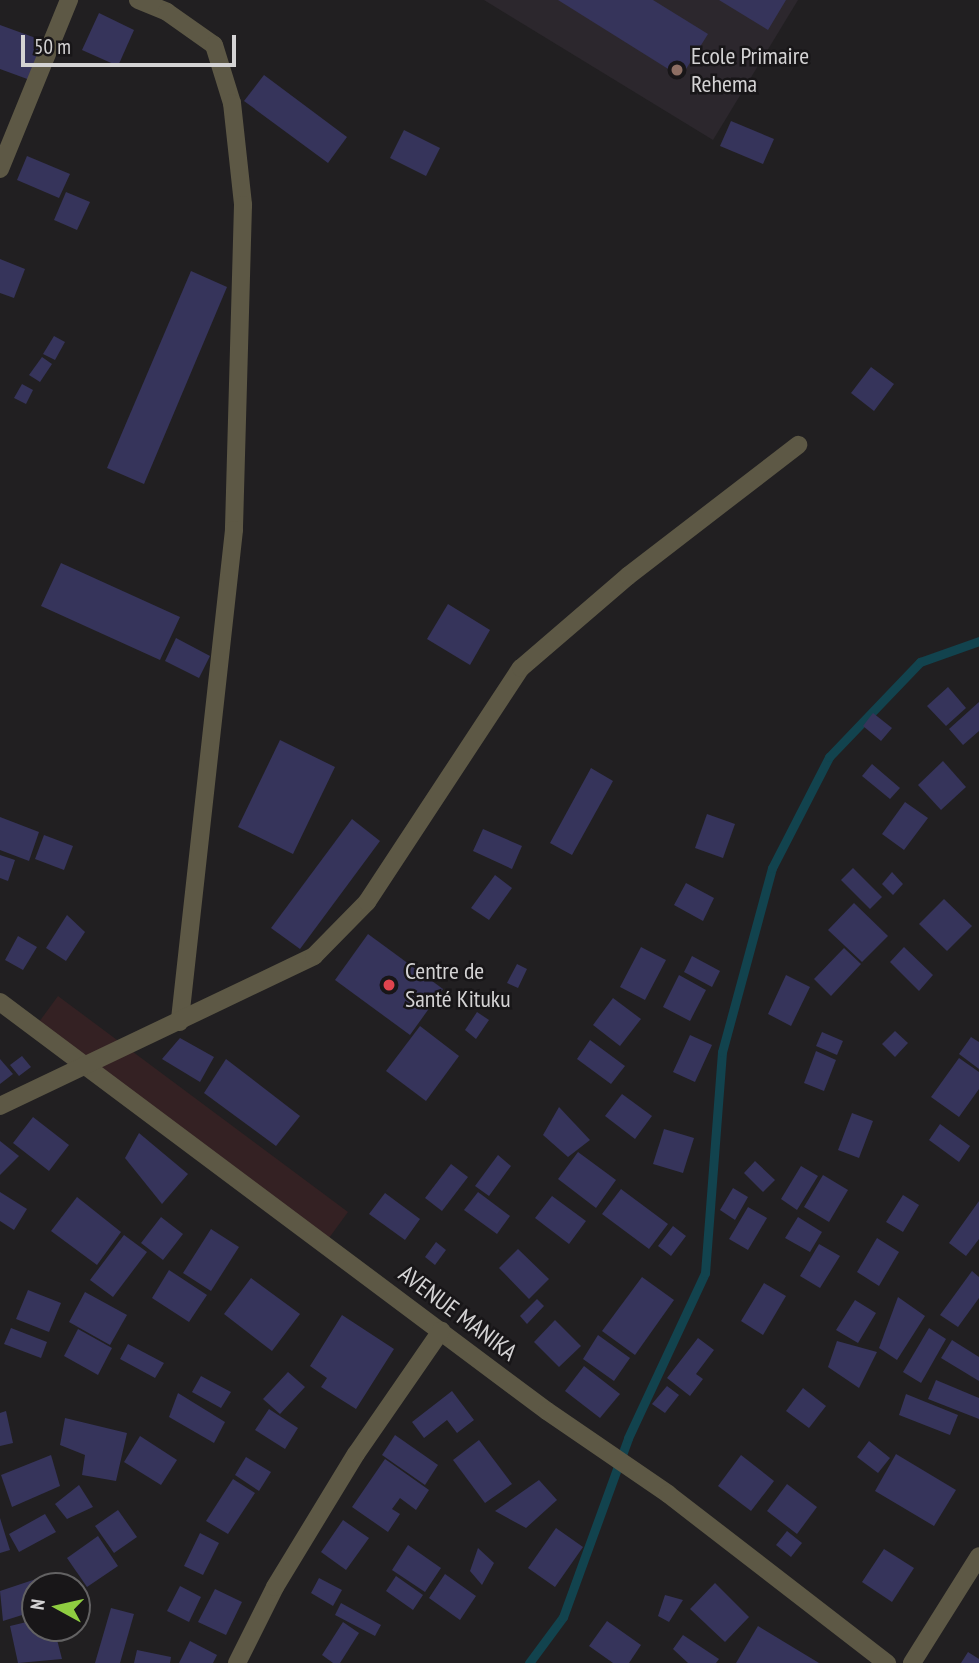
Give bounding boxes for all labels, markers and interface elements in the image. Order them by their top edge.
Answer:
scale bar [24,21,240,65]
text: 50 m [34,33,71,60]
place label: Ecole Primaire Rehema [691,42,809,98]
marker: Ecole Primaire Rehema [669,62,685,78]
place label: Centre de Santé Kituku [405,957,511,1013]
marker: Centre de Santé Kituku [379,975,399,995]
street label: AVENUE MANIKA [393,1259,523,1367]
north arrow [21,1572,91,1642]
text: N [25,1598,50,1611]

